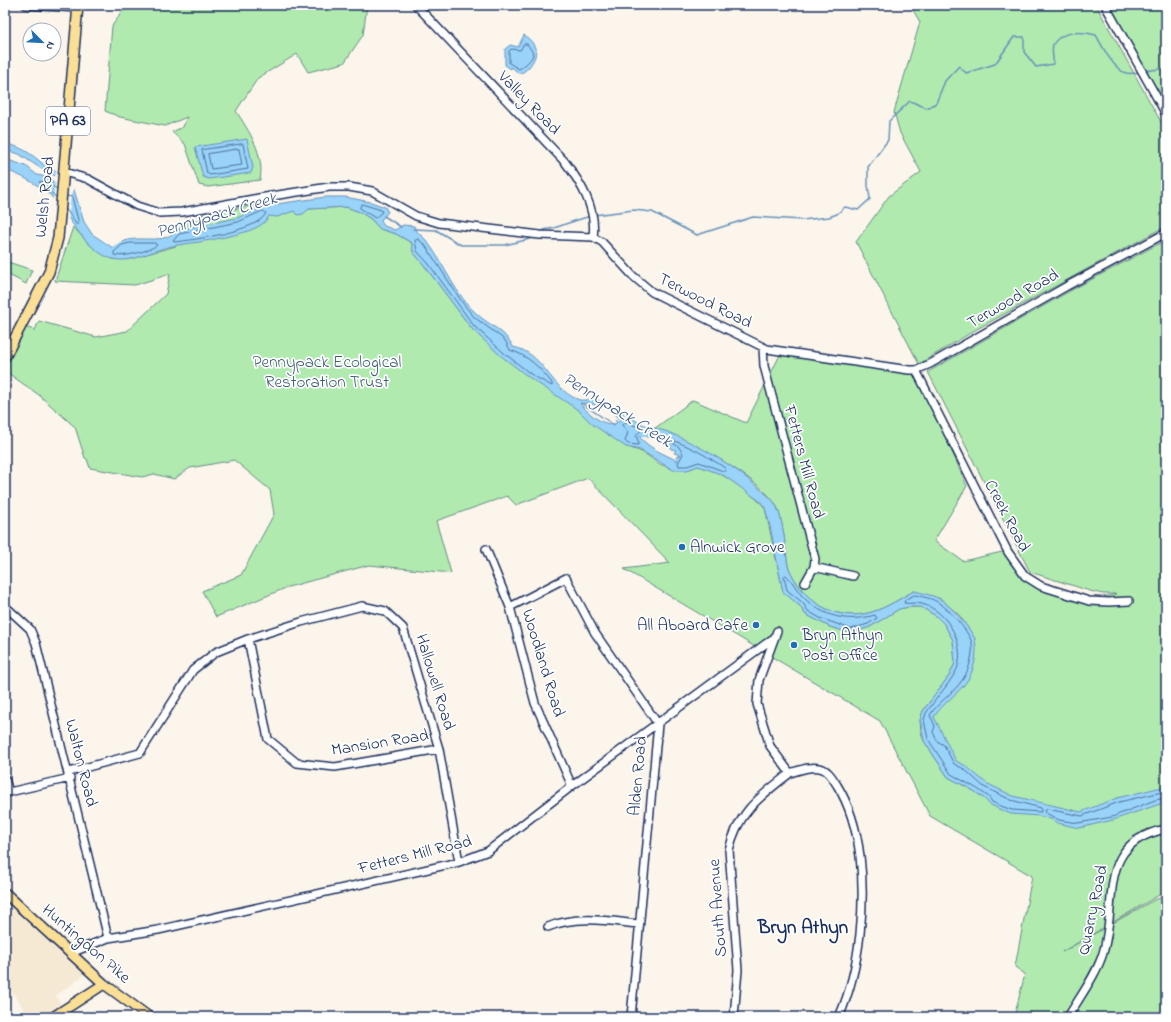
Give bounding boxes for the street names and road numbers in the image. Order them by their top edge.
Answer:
street label: Valley Road [490,64,566,142]
road number: PA 63 [46,107,90,135]
street label: Welsh Road [28,155,62,239]
street label: Terwood Road [963,262,1064,335]
street label: Terwood Road [654,267,757,336]
street label: Fetters Mill Road [777,402,831,522]
street label: Creek Road [978,475,1037,557]
street label: Woodland Road [515,606,571,720]
street label: Hallowell Road [409,631,462,734]
street label: Walton Road [58,717,104,810]
street label: Mansion Road [330,723,431,763]
street label: Alden Road [622,735,654,817]
street label: Fetters Mill Road [355,829,475,881]
street label: South Avenue [702,858,734,958]
street label: Quarry Road [1071,862,1116,957]
street label: Huntingdon Pike [35,898,136,992]

